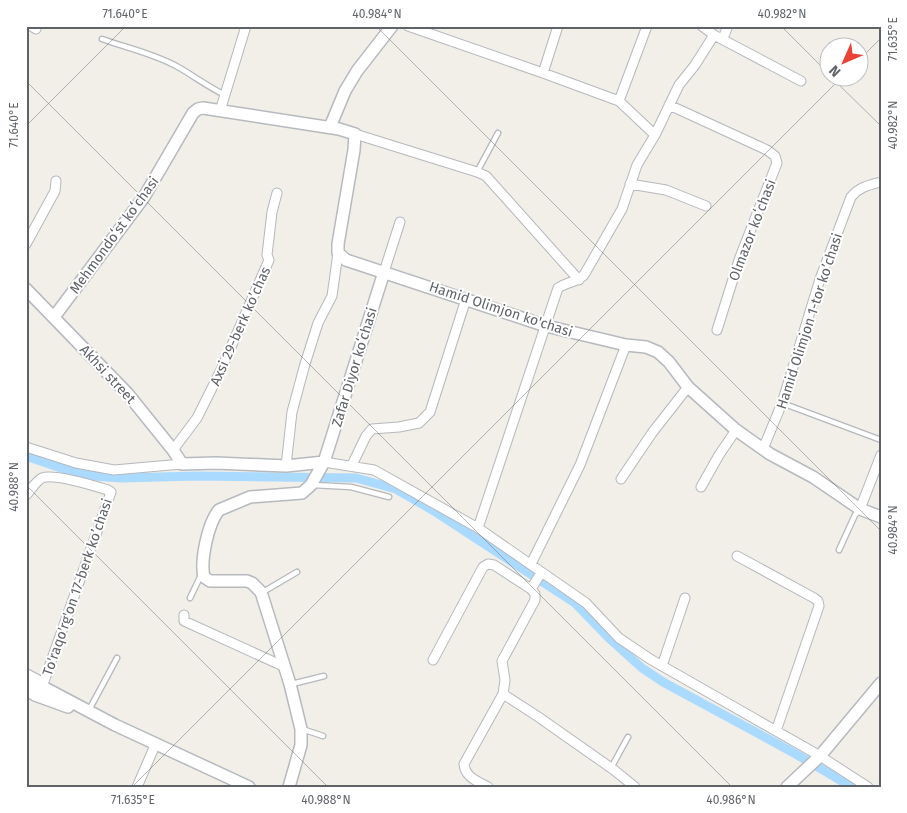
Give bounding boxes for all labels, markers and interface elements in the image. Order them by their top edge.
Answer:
text: 71.640°E [102,7,148,21]
text: 40.984°N [352,7,402,21]
text: 40.982°N [758,7,806,21]
text: 71.635°E [886,17,900,61]
north arrow [820,38,870,88]
text: N [826,62,844,80]
text: 40.982°N [886,101,900,149]
text: 71.640°E [7,102,21,148]
street label: Mehmondoʻst koʻchasi [66,173,163,297]
street label: Olmazor koʻchasi [725,177,780,283]
street label: Hamid Olimjon 1-tor koʼchasi [773,231,846,411]
street label: Аxsi 29-berk koʼchas [207,264,274,388]
street label: Hamid Olimjon ko'chasi [427,278,575,341]
street label: Zafar Diyor koʻchasi [328,305,381,429]
street label: Akhsi street [76,341,140,408]
text: 40.988°N [7,462,21,512]
street label: To'raqo'rg'on 17-berk koʼchasi [39,496,116,678]
text: 40.984°N [886,505,900,555]
text: 71.635°E [111,793,155,807]
text: 40.988°N [301,793,351,807]
text: 40.986°N [706,793,756,807]

